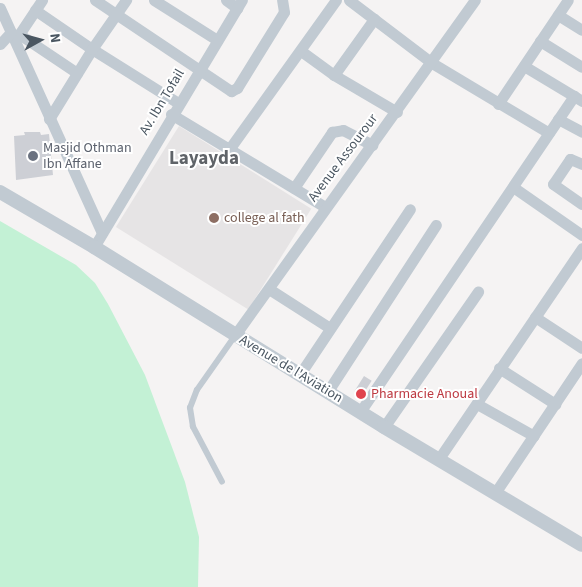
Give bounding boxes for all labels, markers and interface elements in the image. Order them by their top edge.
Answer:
north arrow [15,15,65,65]
text: N [44,32,65,44]
street label: Av. Ibn Tofail [136,66,188,138]
street label: Avenue Assourour [305,111,381,205]
place label: Masjid Othman Ibn Affane [43,140,132,172]
district label: Layayda [169,148,239,170]
marker: Masjid Othman Ibn Affane [27,150,39,162]
place label: college al fath [224,210,305,226]
marker: college al fath [208,212,220,224]
street label: Avenue de l'Aviation [236,332,346,406]
place label: Pharmacie Anoual [371,386,478,402]
marker: Pharmacie Anoual [355,388,367,400]

